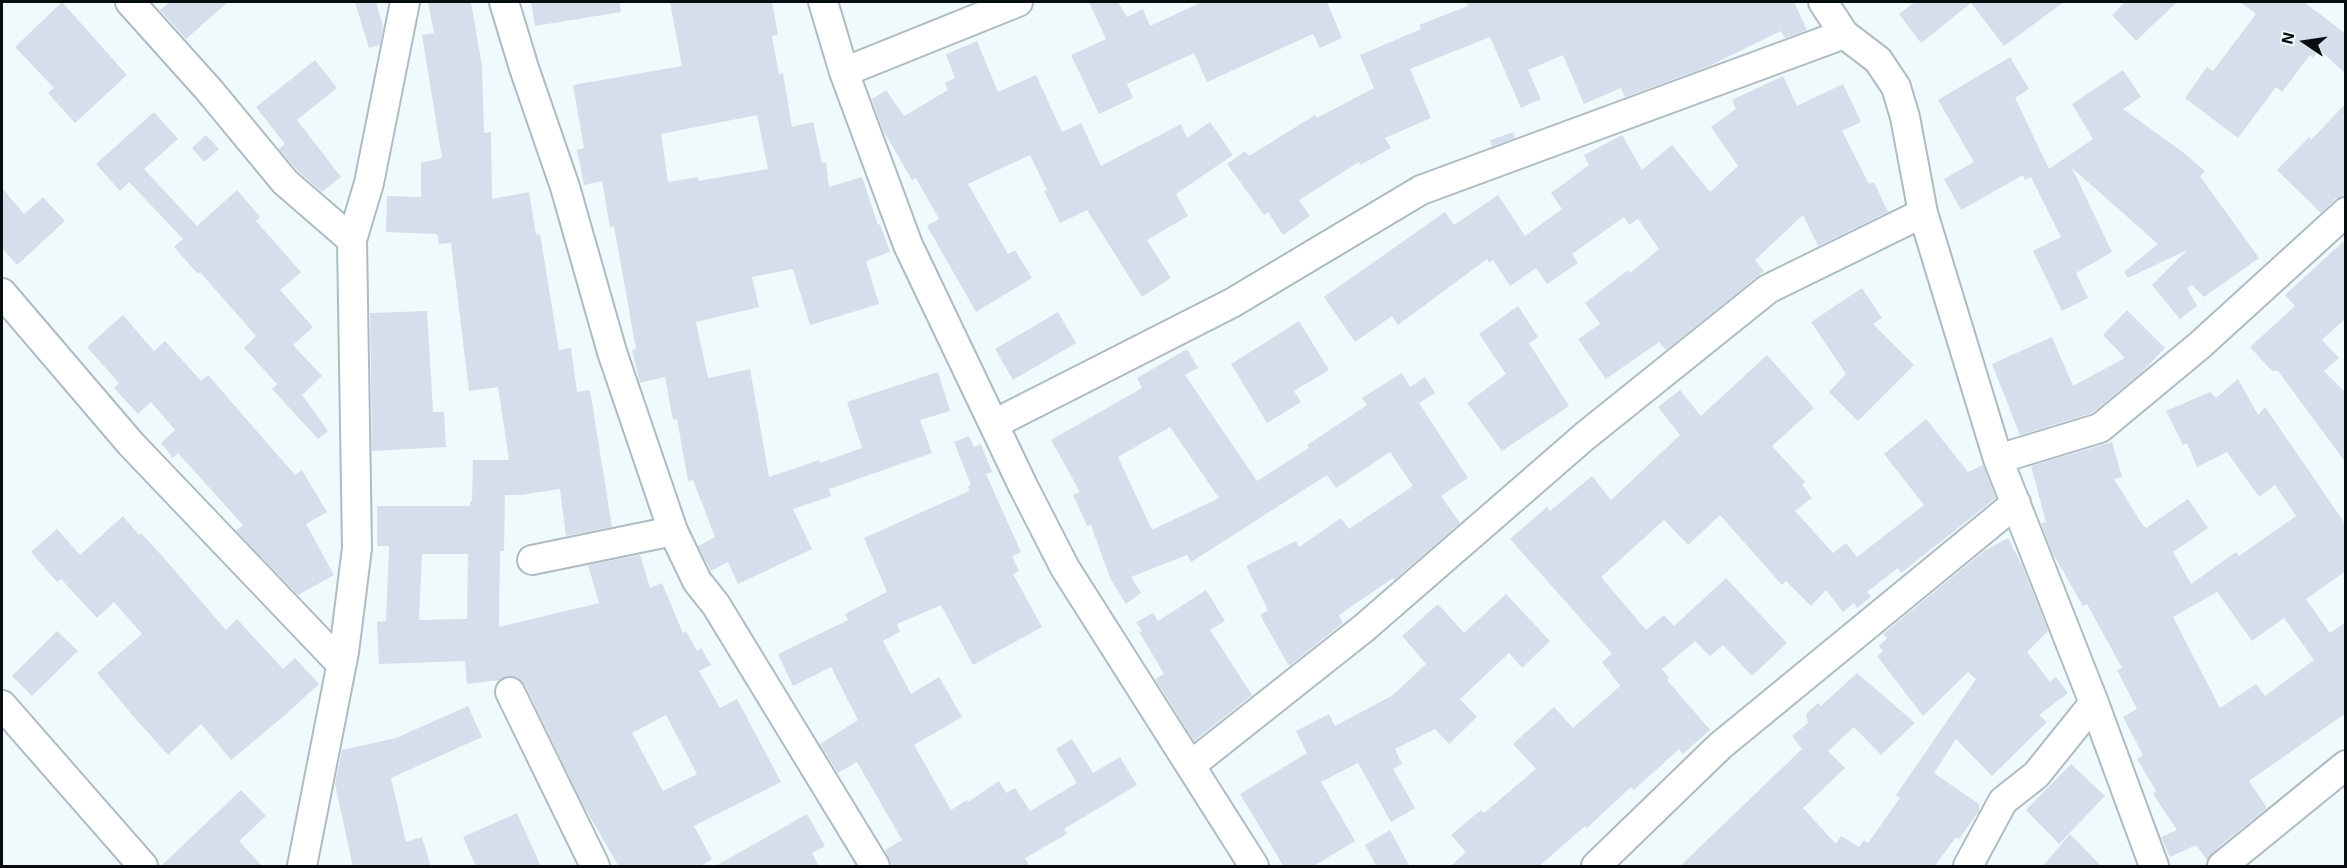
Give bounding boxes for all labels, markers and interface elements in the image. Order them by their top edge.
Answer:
north arrow [2275,12,2335,72]
text: N [2276,30,2298,46]

